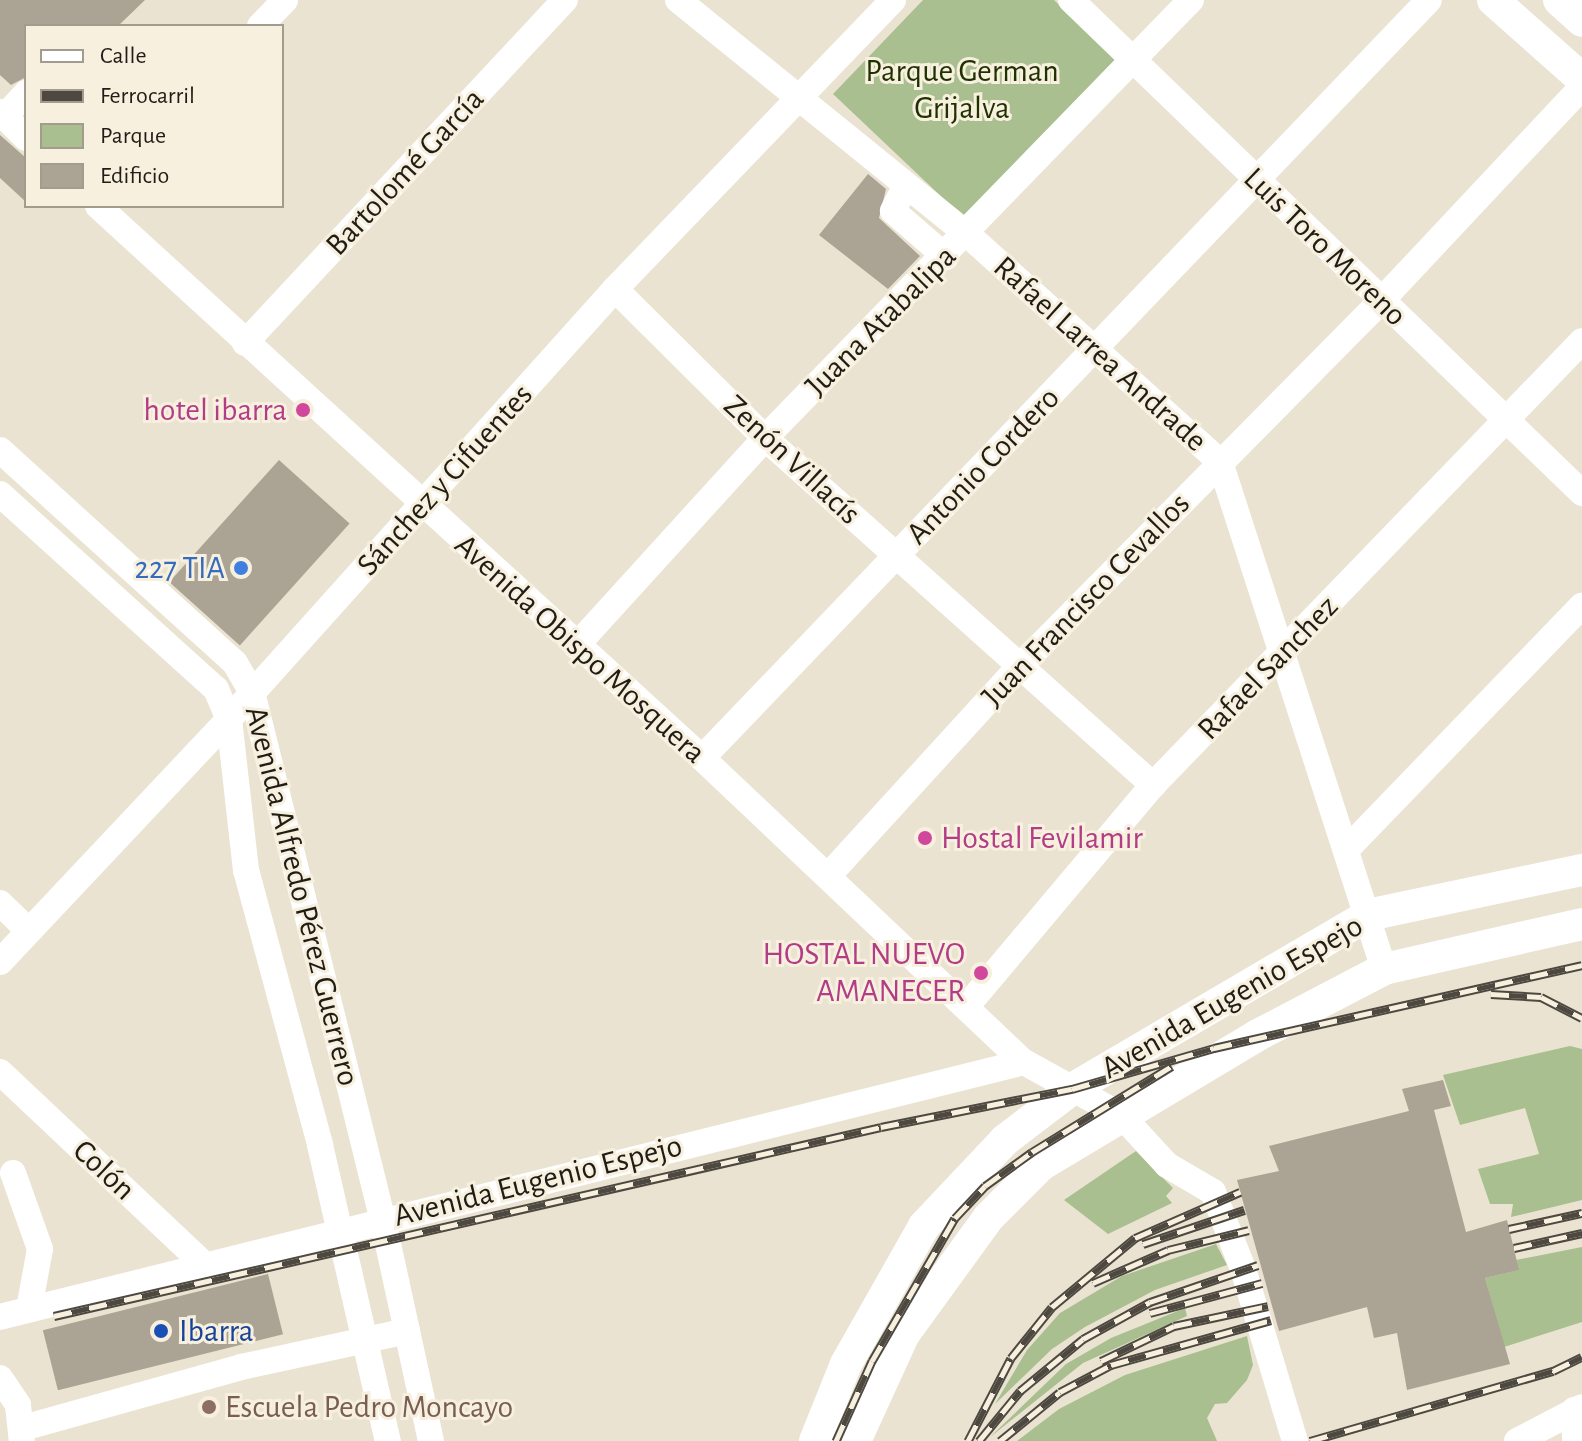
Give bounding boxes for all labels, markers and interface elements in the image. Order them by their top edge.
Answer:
legend [24,24,284,208]
text: Calle [100,44,147,68]
park label: Parque German Grijalva [865,53,1059,128]
street label: Bartolomé García [318,80,492,264]
text: Ferrocarril [100,84,195,108]
text: Parque [100,124,166,148]
street label: Luis Toro Moreno [1235,160,1415,334]
text: Edificio [100,164,169,188]
street label: Juana Atabalipa [798,238,964,404]
street label: Rafael Larrea Andrade [985,248,1215,460]
street label: Sánchez y Cifuentes [349,376,541,584]
street label: Antonio Cordero [898,379,1068,553]
street label: Zenón Villacís [716,387,868,533]
place label: hotel ibarra [143,391,287,429]
marker: hotel ibarra [294,401,312,419]
street label: Juan Francisco Cevallos [974,485,1198,715]
street label: Avenida Obispo Mosquera [447,526,713,772]
place label: 227 TIA [135,549,225,587]
marker: 227 TIA [232,559,250,577]
street label: Rafael Sanchez [1190,588,1346,748]
street label: Avenida Alfredo Pérez Guerrero [236,702,368,1090]
place label: Hostal Fevilamir [941,819,1143,857]
marker: Hostal Fevilamir [916,829,934,847]
street label: Avenida Eugenio Espejo [1094,906,1370,1088]
place label: HOSTAL NUEVO AMANECER [763,936,965,1011]
marker: HOSTAL NUEVO AMANECER [972,964,990,982]
street label: Avenida Eugenio Espejo [390,1127,686,1235]
street label: Colón [65,1132,143,1208]
place label: Ibarra [179,1312,254,1350]
marker: Ibarra [150,1320,172,1342]
place label: Escuela Pedro Moncayo [225,1388,513,1426]
marker: Escuela Pedro Moncayo [200,1398,218,1416]

